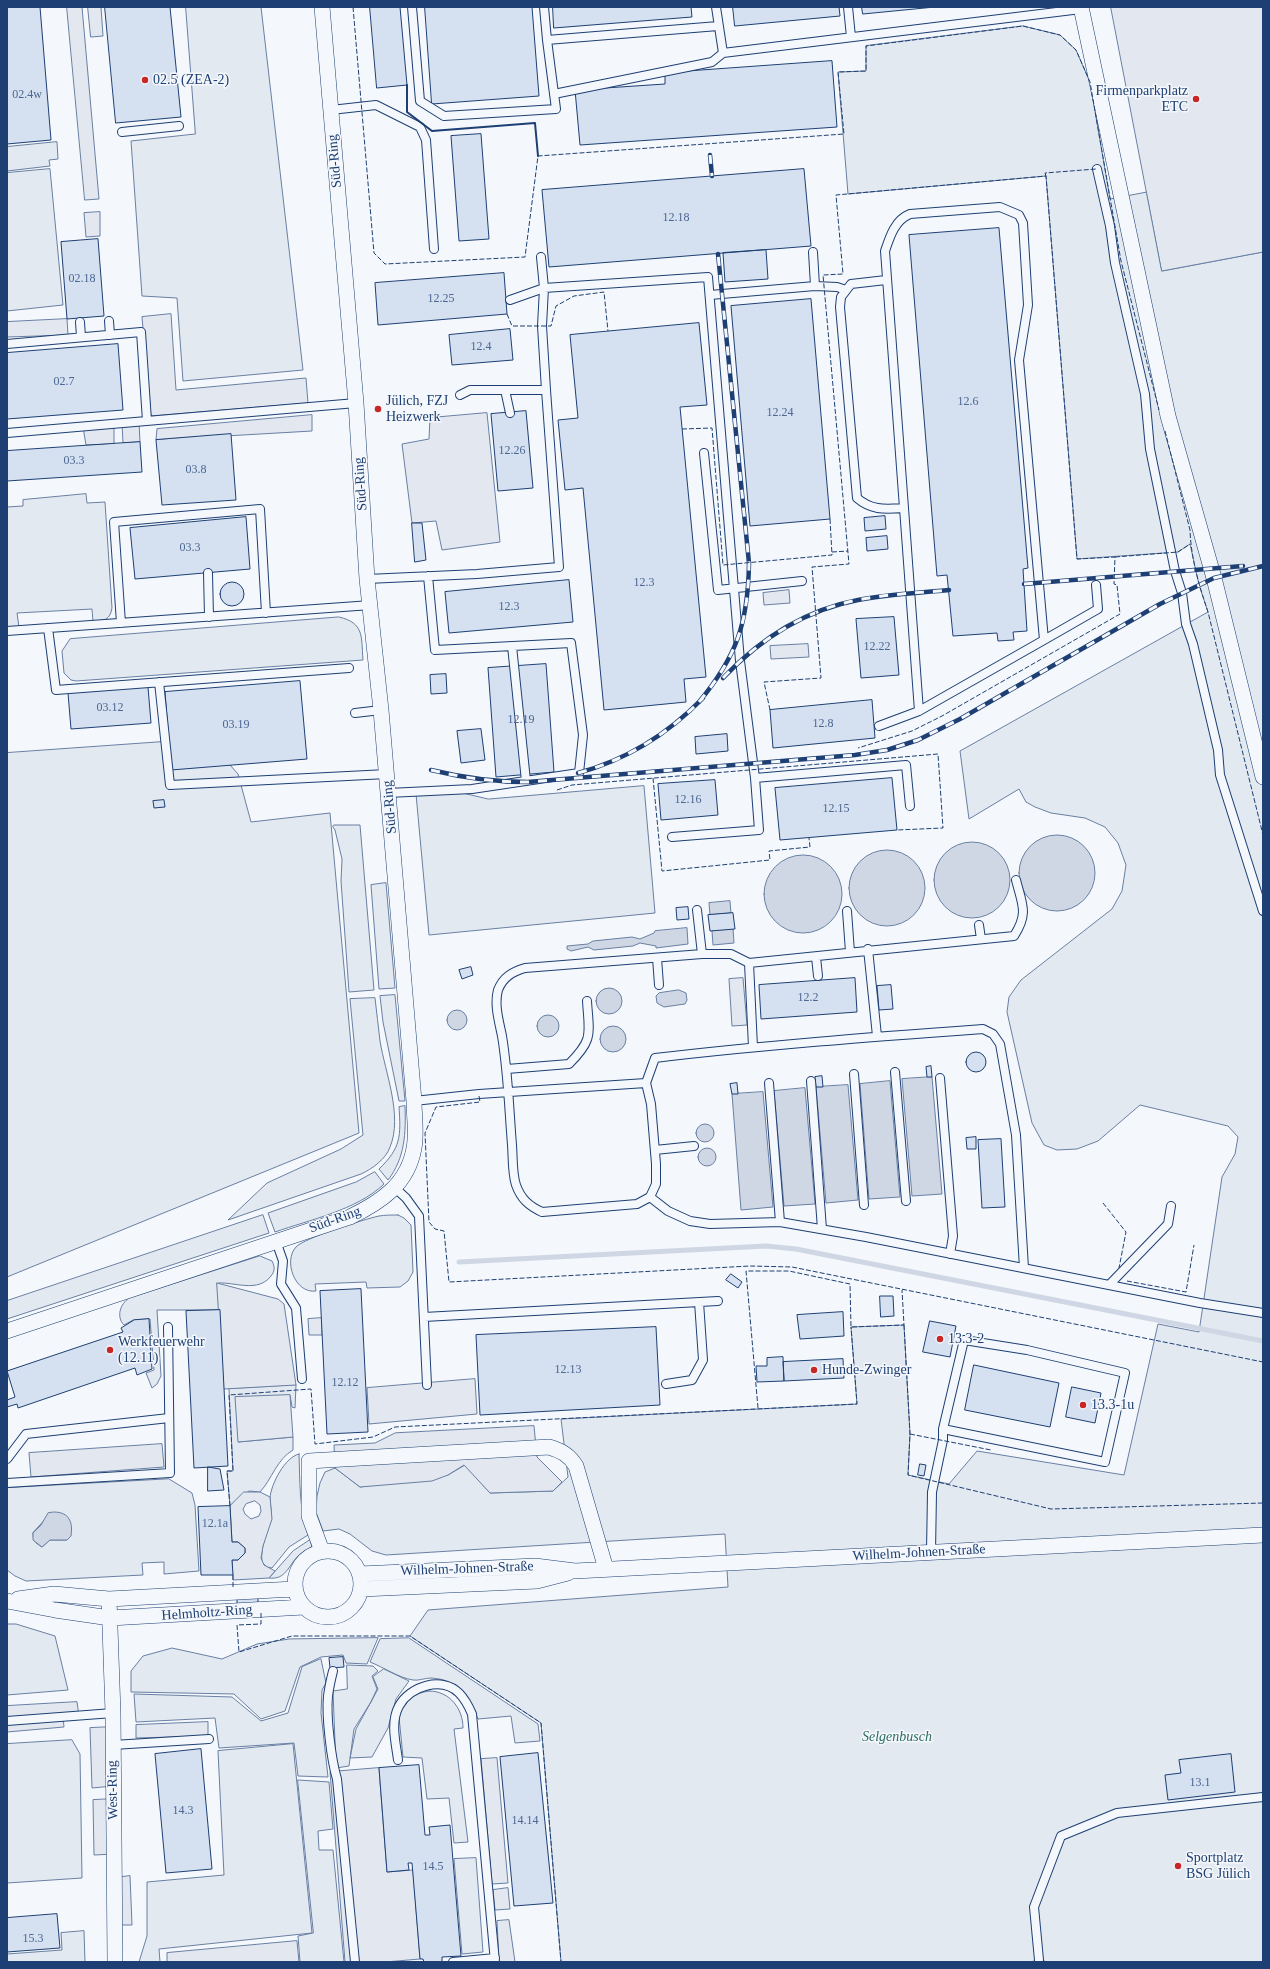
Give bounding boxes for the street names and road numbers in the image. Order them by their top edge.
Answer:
street label: Süd-Ring [324,134,346,188]
street label: Süd-Ring [351,457,371,511]
street label: Süd-Ring [379,780,401,834]
street label: Süd-Ring [307,1203,363,1237]
street label: Wilhelm-Johnen-Straße [852,1541,986,1565]
street label: Wilhelm-Johnen-Straße [400,1558,534,1580]
street label: Helmholtz-Ring [161,1601,253,1625]
street label: West-Ring [104,1760,122,1820]

